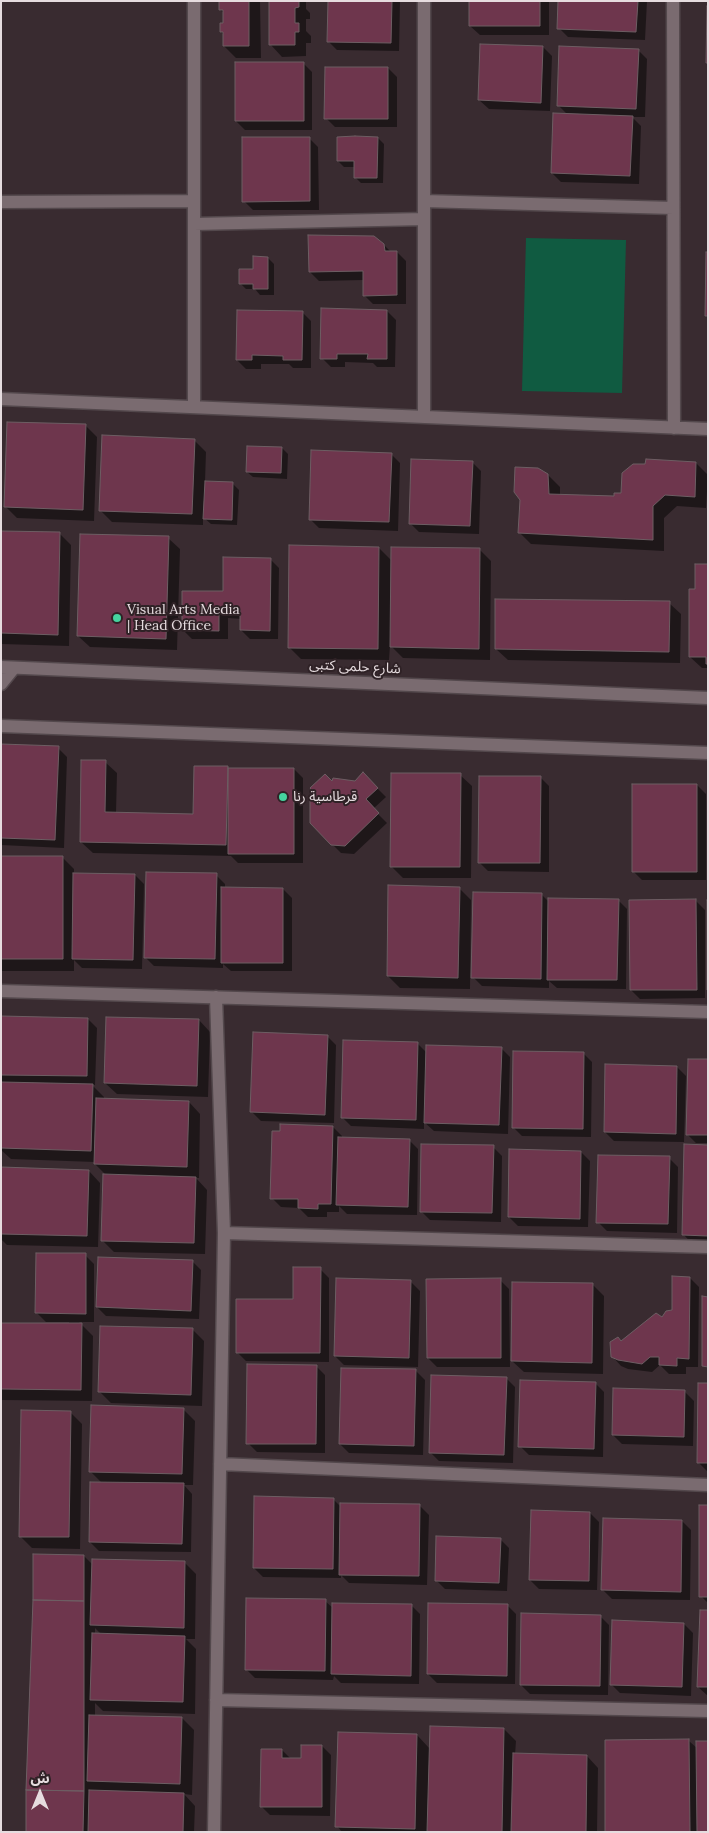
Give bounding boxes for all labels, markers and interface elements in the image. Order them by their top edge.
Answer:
place label: Visual Arts Media | Head Office [127,602,240,634]
marker: Visual Arts Media | Head Office [111,612,123,624]
street label: شارع حلمى كتبى [309,656,401,678]
place label: قرطاسية رنا [293,789,357,805]
marker: قرطاسية رنا [277,791,289,803]
north arrow [15,1768,65,1818]
text: ش [30,1769,50,1787]

